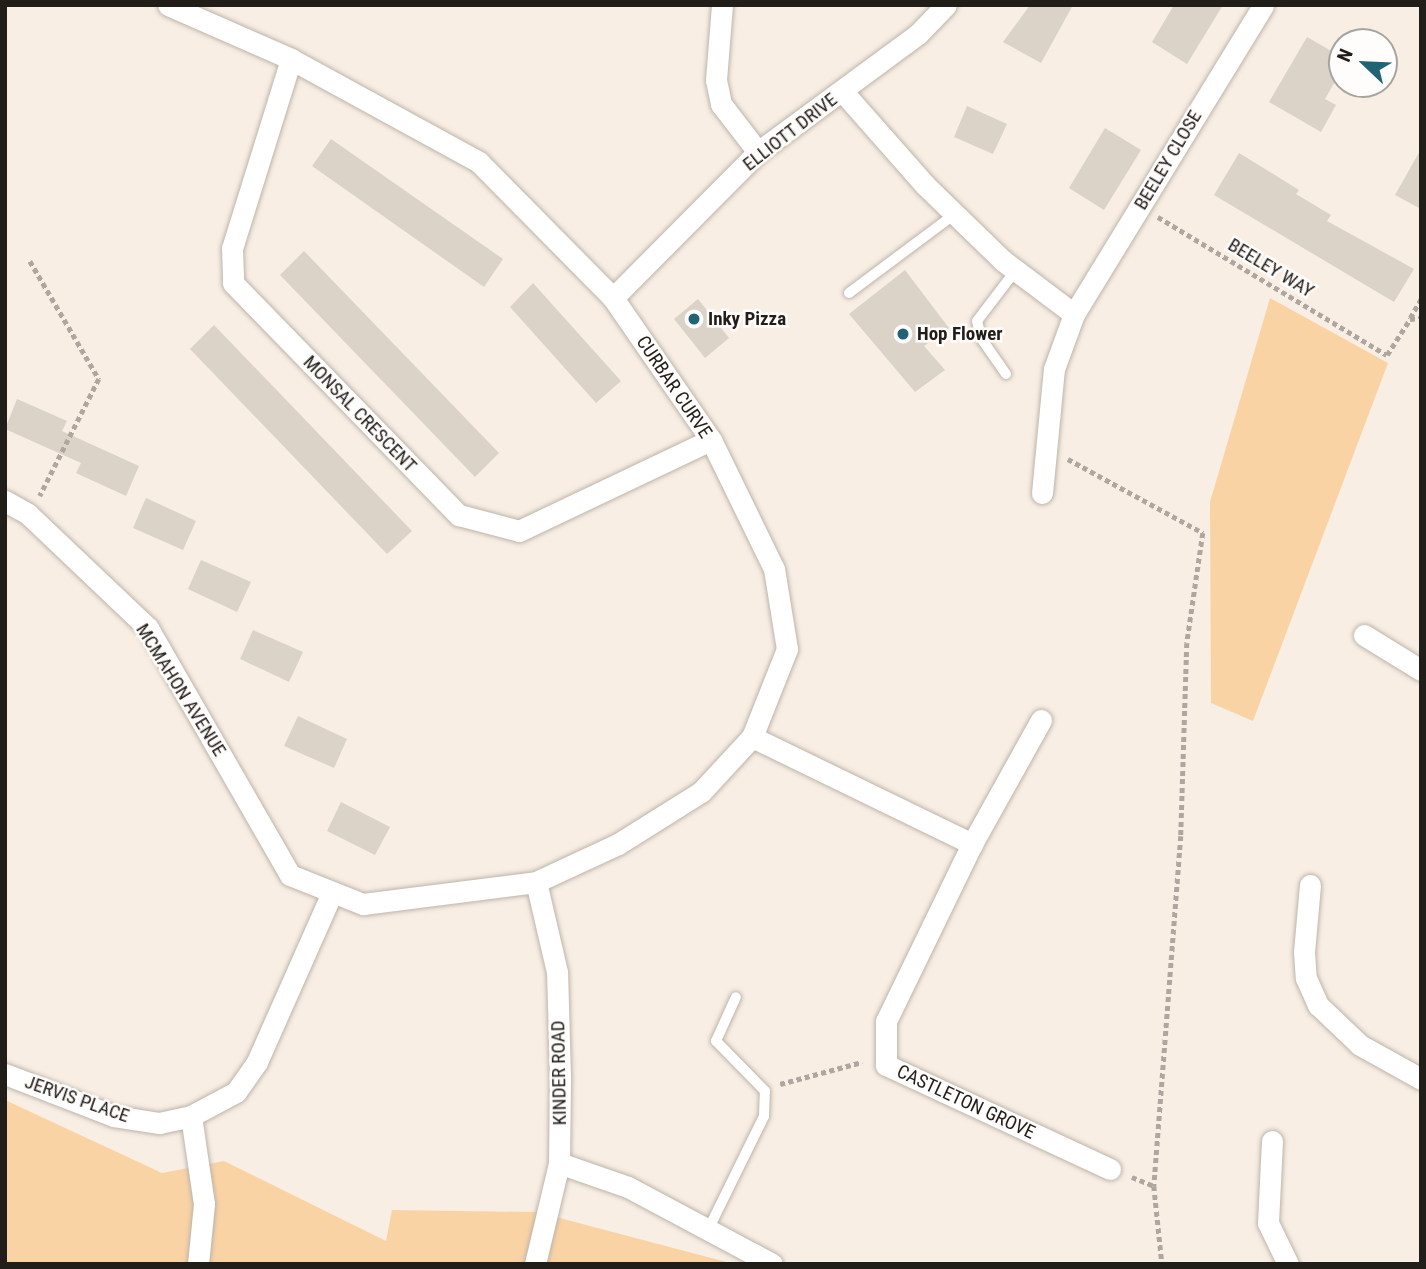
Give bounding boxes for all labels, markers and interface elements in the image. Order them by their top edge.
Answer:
north arrow [1328,28,1398,98]
text: N [1332,46,1358,65]
street label: ELLIOTT DRIVE [738,88,842,176]
street label: BEELEY CLOSE [1129,106,1207,214]
street label: BEELEY WAY [1224,233,1318,303]
place label: Inky Pizza [708,308,786,330]
marker: Inky Pizza [686,311,702,327]
place label: Hop Flower [917,323,1003,345]
marker: Hop Flower [895,326,911,342]
street label: CURBAR CURVE [631,331,717,443]
street label: MONSAL CRESCENT [298,351,422,477]
street label: MCMAHON AVENUE [131,619,231,761]
street label: KINDER ROAD [547,1020,571,1126]
street label: CASTLETON GROVE [893,1060,1039,1144]
street label: JERVIS PLACE [22,1070,132,1128]

